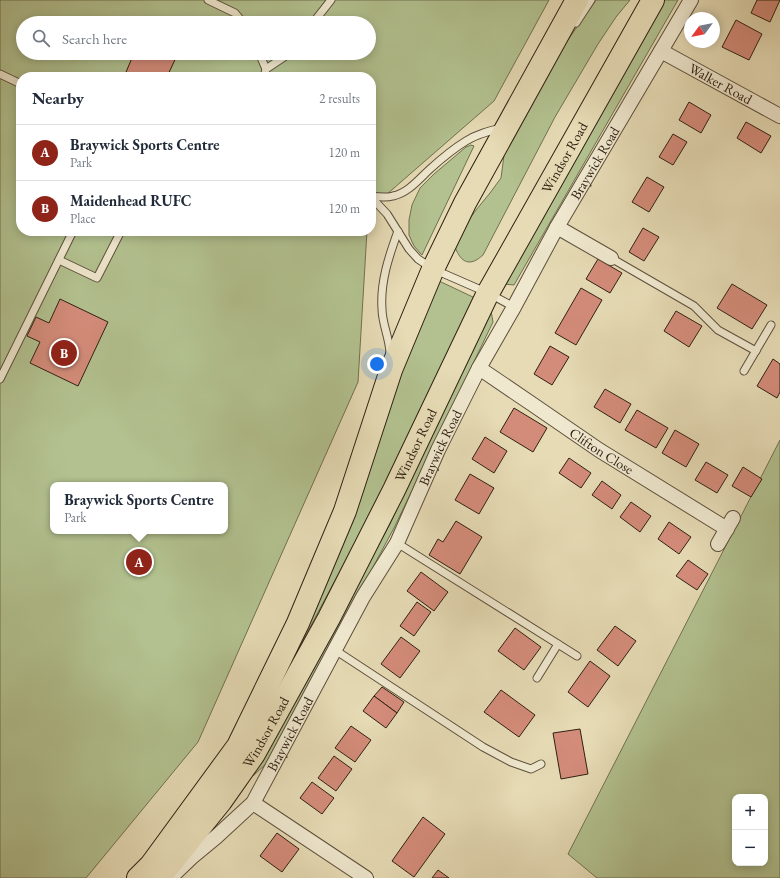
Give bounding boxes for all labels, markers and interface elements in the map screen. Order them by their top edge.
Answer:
north arrow [684,12,720,48]
search box [16,16,376,60]
icon: search [30,27,52,49]
text: Search here [62,29,127,48]
street label: Walker Road [686,59,756,109]
text: Nearby [32,87,84,109]
text: 2 results [319,90,360,107]
street label: Windsor Road [537,118,592,196]
street label: Braywick Road [566,122,624,203]
text: Braywick Sports Centre [70,135,220,154]
text: A [40,144,50,161]
text: 120 m [329,144,360,161]
text: Park [70,154,92,171]
text: Maidenhead RUFC [70,191,191,210]
text: B [41,200,49,217]
text: 120 m [329,200,360,217]
text: Place [70,210,96,227]
pin: B [51,338,77,368]
your location [367,354,387,374]
street label: Windsor Road [390,405,441,484]
street label: Braywick Road [414,406,466,488]
street label: Clifton Close [566,423,638,479]
popup [50,482,228,534]
text: Braywick Sports Centre [64,490,214,509]
text: Park [64,509,86,526]
pin: A [126,547,152,577]
street label: Windsor Road [238,693,293,771]
street label: Braywick Road [263,693,317,775]
map controls [732,794,768,866]
button: + [732,794,768,830]
button: − [732,830,768,866]

